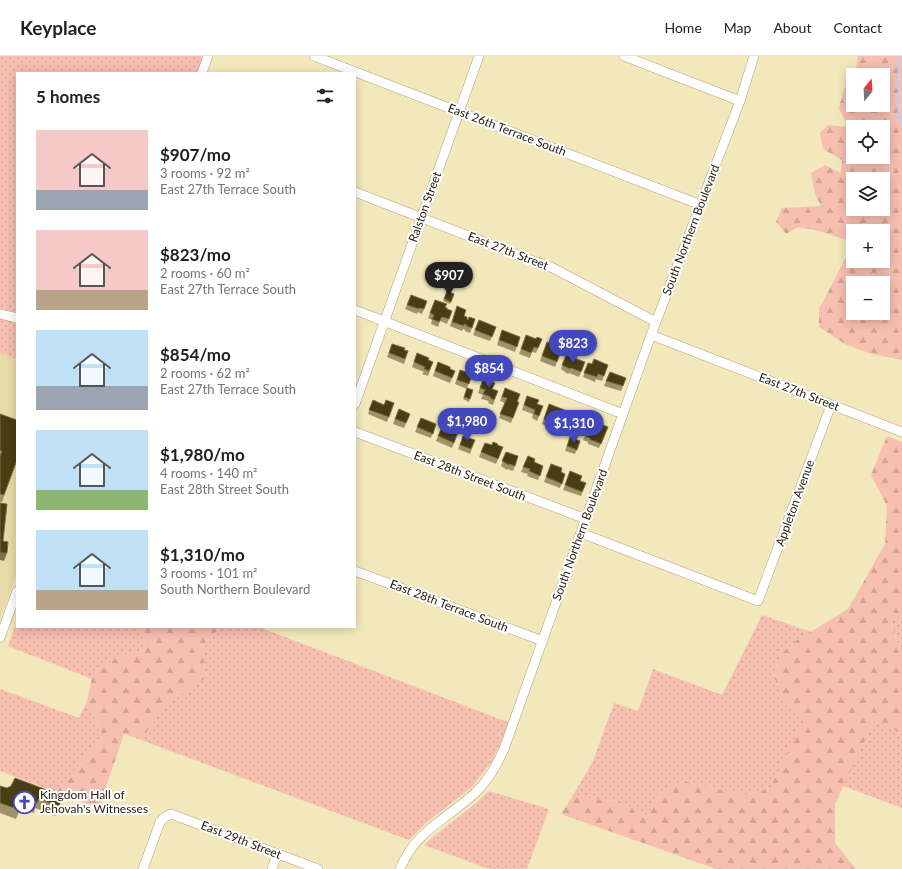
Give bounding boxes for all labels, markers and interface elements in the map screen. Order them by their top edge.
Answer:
text: Keyplace [20,16,97,39]
text: Home [664,19,702,36]
text: Map [724,19,751,36]
text: About [773,19,811,36]
text: Contact [833,19,882,36]
north arrow [846,68,890,112]
map controls [846,68,890,320]
icon: filters [314,85,336,107]
text: 5 homes [36,86,100,107]
street label: East 26th Terrace South [446,100,568,159]
button: locate [846,120,890,164]
text: $907/mo [160,144,231,165]
icon: home [68,146,116,194]
street label: South Northern Boulevard [659,162,722,297]
text: 3 rooms · 92 m² [160,165,250,181]
street label: Ralston Street [405,169,444,244]
button: layers [846,172,890,216]
text: East 27th Terrace South [160,181,296,197]
button: + [846,224,890,268]
street label: East 27th Street [466,228,551,273]
text: $823/mo [160,244,231,265]
icon: home [68,246,116,294]
pin: $907 [425,262,473,296]
text: 2 rooms · 60 m² [160,265,250,281]
text: $907 [434,267,464,283]
button: − [846,276,890,320]
text: East 27th Terrace South [160,281,296,297]
pin: $823 [549,330,597,364]
text: $823 [558,335,588,351]
text: $854/mo [160,344,231,365]
icon: home [68,346,116,394]
pin: $854 [465,355,513,389]
text: $854 [474,360,504,376]
text: 2 rooms · 62 m² [160,365,250,381]
street label: East 27th Street [757,369,842,414]
text: East 27th Terrace South [160,381,296,397]
pin: $1,980 [434,408,500,442]
pin: $1,310 [541,410,607,444]
text: $1,980 [447,413,487,429]
text: $1,310 [554,415,594,431]
text: $1,980/mo [160,444,245,465]
icon: home [68,446,116,494]
street label: East 28th Street South [412,447,528,504]
street label: Appleton Avenue [772,458,817,548]
text: 4 rooms · 140 m² [160,465,257,481]
street label: South Northern Boulevard [549,467,610,603]
text: East 28th Street South [160,481,289,497]
text: $1,310/mo [160,544,245,565]
icon: home [68,546,116,594]
text: 3 rooms · 101 m² [160,565,257,581]
street label: East 28th Terrace South [388,576,510,635]
text: South Northern Boulevard [160,581,310,597]
place label: Kingdom Hall of Jehovah's Witnesses [40,787,148,816]
church icon: Kingdom Hall of Jehovah's Witnesses [11,789,37,815]
street label: East 29th Street [199,817,284,862]

